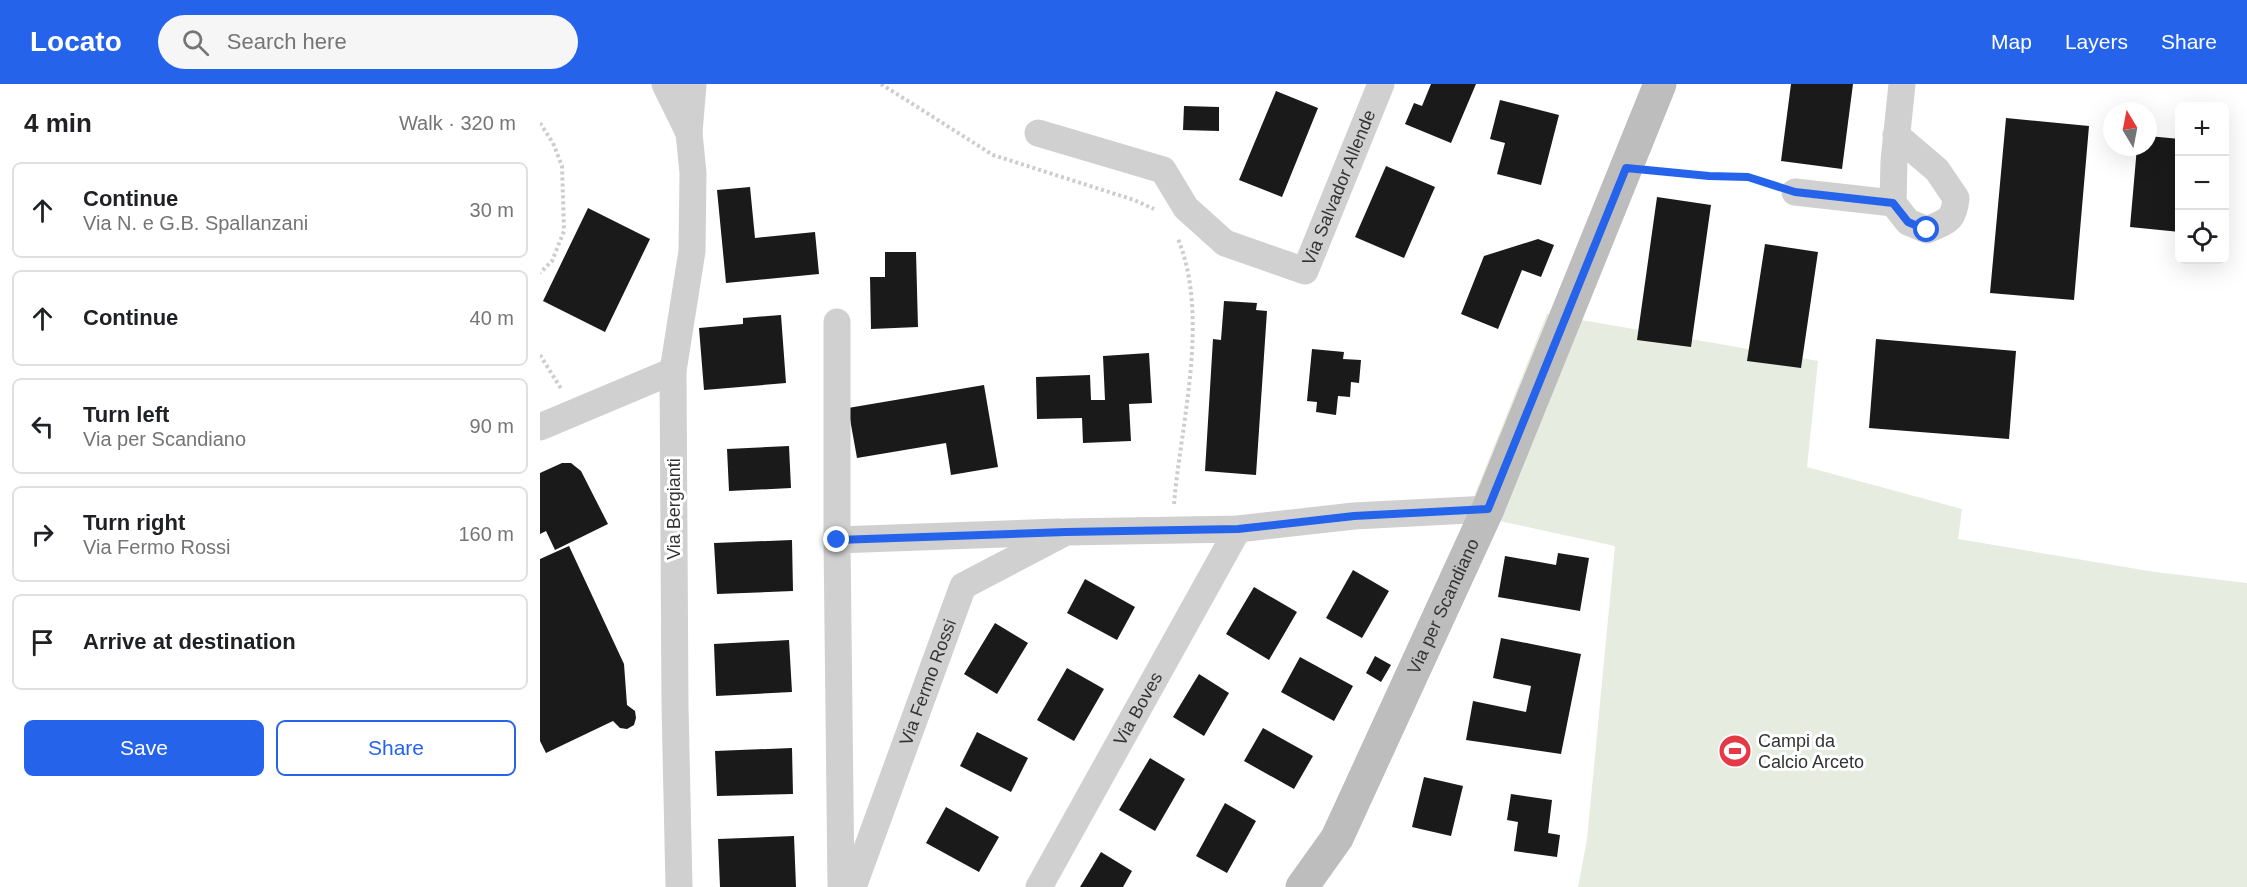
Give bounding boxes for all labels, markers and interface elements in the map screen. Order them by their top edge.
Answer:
search box [158,15,578,69]
text: Locato [30,26,122,57]
icon: search [179,26,212,59]
text: Search here [227,29,347,54]
text: Map [1991,30,2032,53]
text: Layers [2065,30,2128,53]
text: Share [2161,30,2217,53]
north arrow [2103,102,2157,156]
map controls [2175,102,2229,264]
button: + [2175,102,2229,156]
street label: Via Salvador Allende [1298,107,1379,268]
text: 4 min [24,108,92,138]
text: Walk · 320 m [399,112,516,134]
button: − [2175,156,2229,210]
text: Continue [83,186,178,211]
icon: ahead [26,194,59,227]
text: 30 m [470,199,514,221]
button: locate [2175,210,2229,264]
text: Via N. e G.B. Spallanzani [83,212,308,234]
route start [1913,216,1939,242]
icon: ahead [26,302,59,335]
text: Continue [83,305,178,330]
text: 40 m [470,307,514,329]
text: Turn left [83,402,169,427]
icon: left [26,410,59,443]
text: 90 m [470,415,514,437]
text: Via per Scandiano [83,428,246,450]
street label: Via Bergianti [664,458,684,560]
text: Turn right [83,510,185,535]
icon: right [26,518,59,551]
text: 160 m [458,523,514,545]
route end [823,526,849,552]
text: Via Fermo Rossi [83,536,230,558]
street label: Via per Scandiano [1404,536,1483,677]
street label: Via Fermo Rossi [896,616,960,748]
icon: arrive [26,626,59,659]
text: Arrive at destination [83,629,296,654]
street label: Via Boves [1110,669,1166,749]
button: Save [24,720,264,776]
button: Share [276,720,516,776]
place label: Campi da Calcio Arceto [1758,731,1864,772]
sports icon: Campi da Calcio Arceto [1717,733,1753,769]

